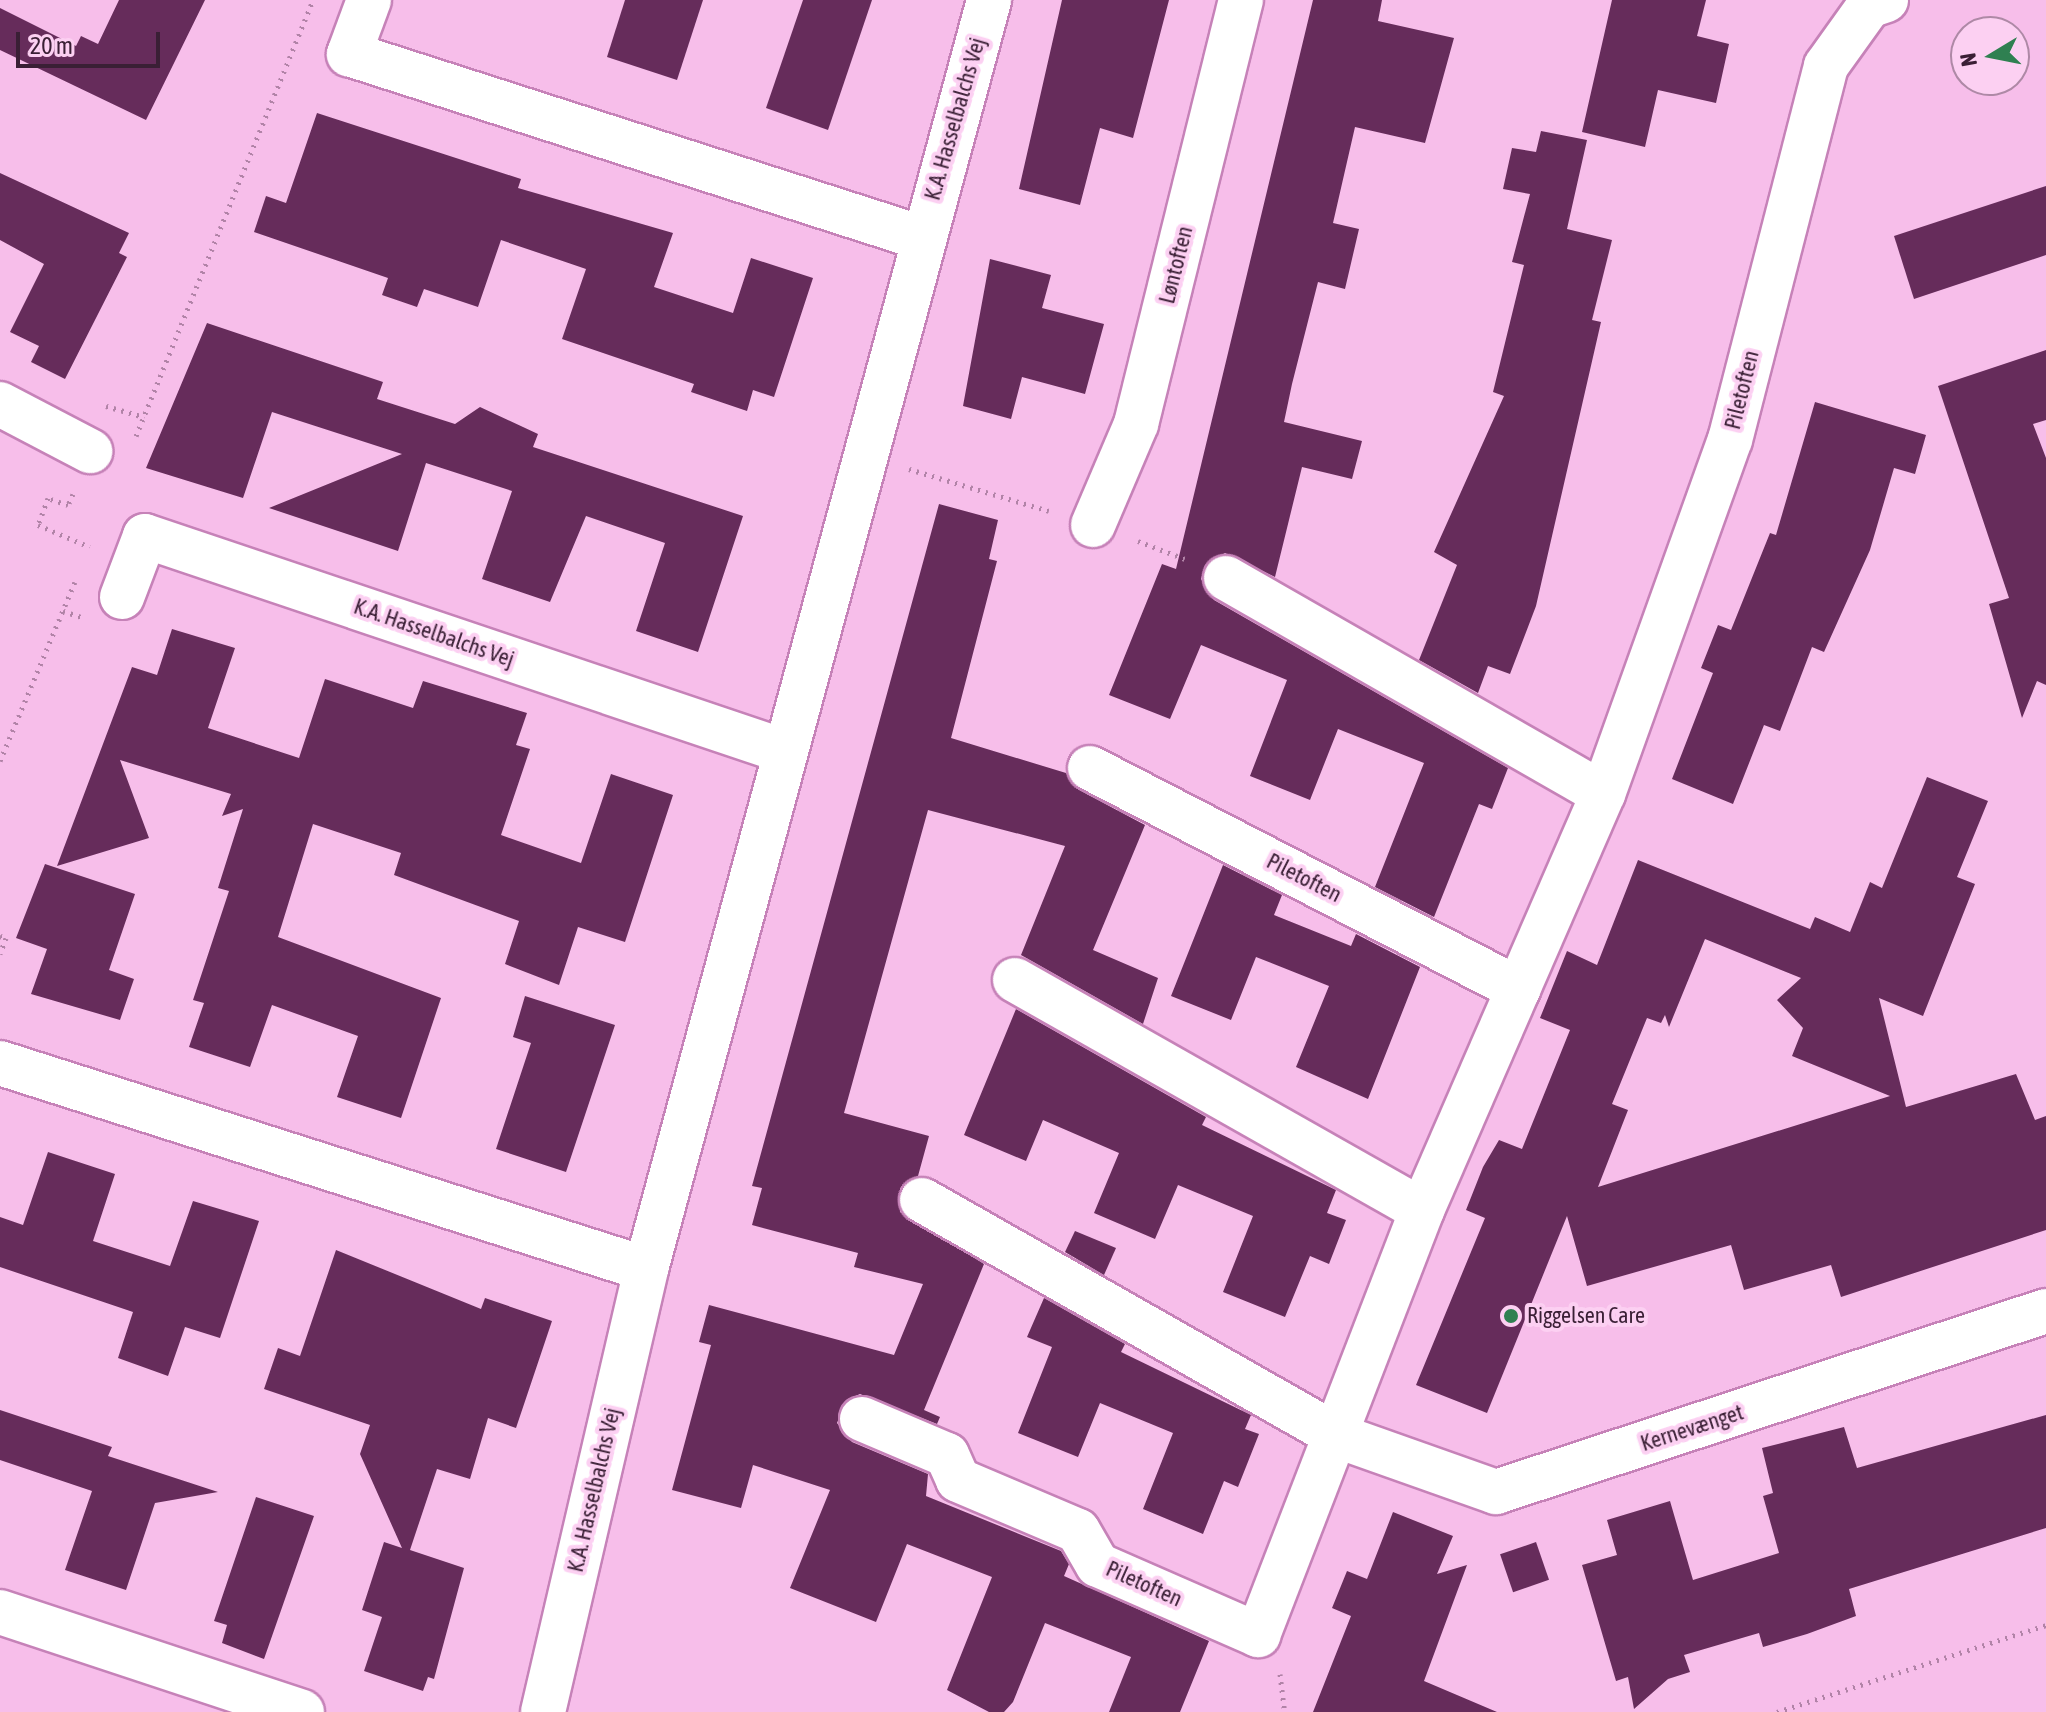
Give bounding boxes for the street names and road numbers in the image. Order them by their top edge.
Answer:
street label: K.A. Hasselbalchs Vej [919,35,991,203]
street label: Løntoften [1154,224,1198,306]
street label: Piletoften [1719,348,1765,432]
street label: K.A. Hasselbalchs Vej [350,593,518,673]
street label: Piletoften [1262,848,1346,908]
street label: Kernevænget [1637,1399,1747,1457]
street label: K.A. Hasselbalchs Vej [562,1405,626,1575]
street label: Piletoften [1102,1556,1186,1612]

